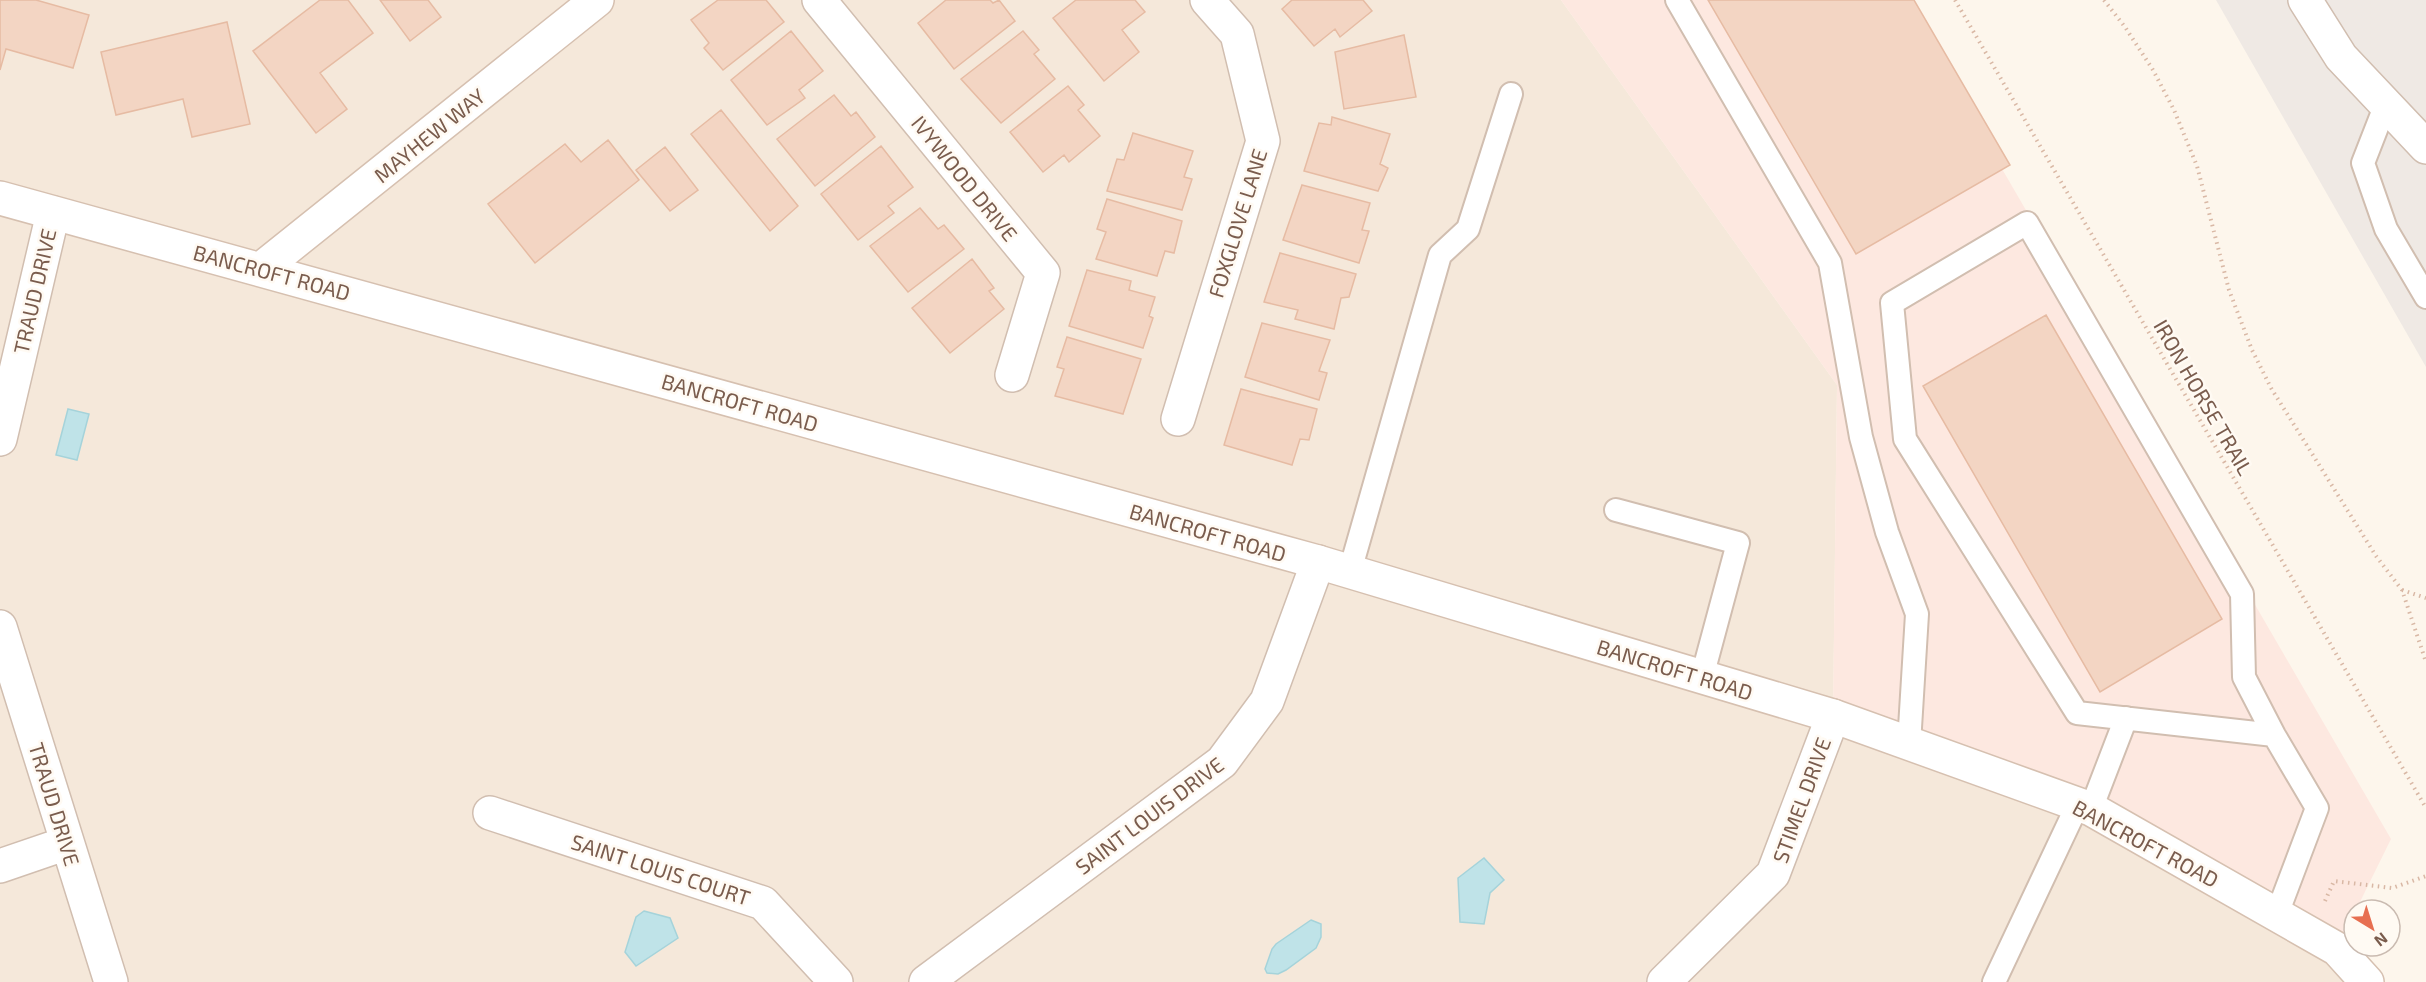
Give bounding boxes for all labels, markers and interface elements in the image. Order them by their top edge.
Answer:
street label: MAYHEW WAY [369,83,490,187]
street label: IVYWOOD DRIVE [907,110,1023,246]
street label: FOXGLOVE LANE [1202,146,1272,300]
street label: TRAUD DRIVE [7,226,61,356]
street label: BANCROFT ROAD [191,239,353,305]
street label: IRON HORSE TRAIL [2149,315,2259,479]
street label: BANCROFT ROAD [659,368,821,436]
street label: BANCROFT ROAD [1127,498,1289,566]
street label: BANCROFT ROAD [1594,633,1756,705]
street label: STIMEL DRIVE [1767,734,1835,866]
street label: TRAUD DRIVE [24,739,86,869]
street label: SAINT LOUIS DRIVE [1070,751,1228,879]
street label: BANCROFT ROAD [2069,794,2223,892]
street label: SAINT LOUIS COURT [568,828,754,910]
north arrow [2342,898,2402,958]
text: N [2371,929,2392,951]

